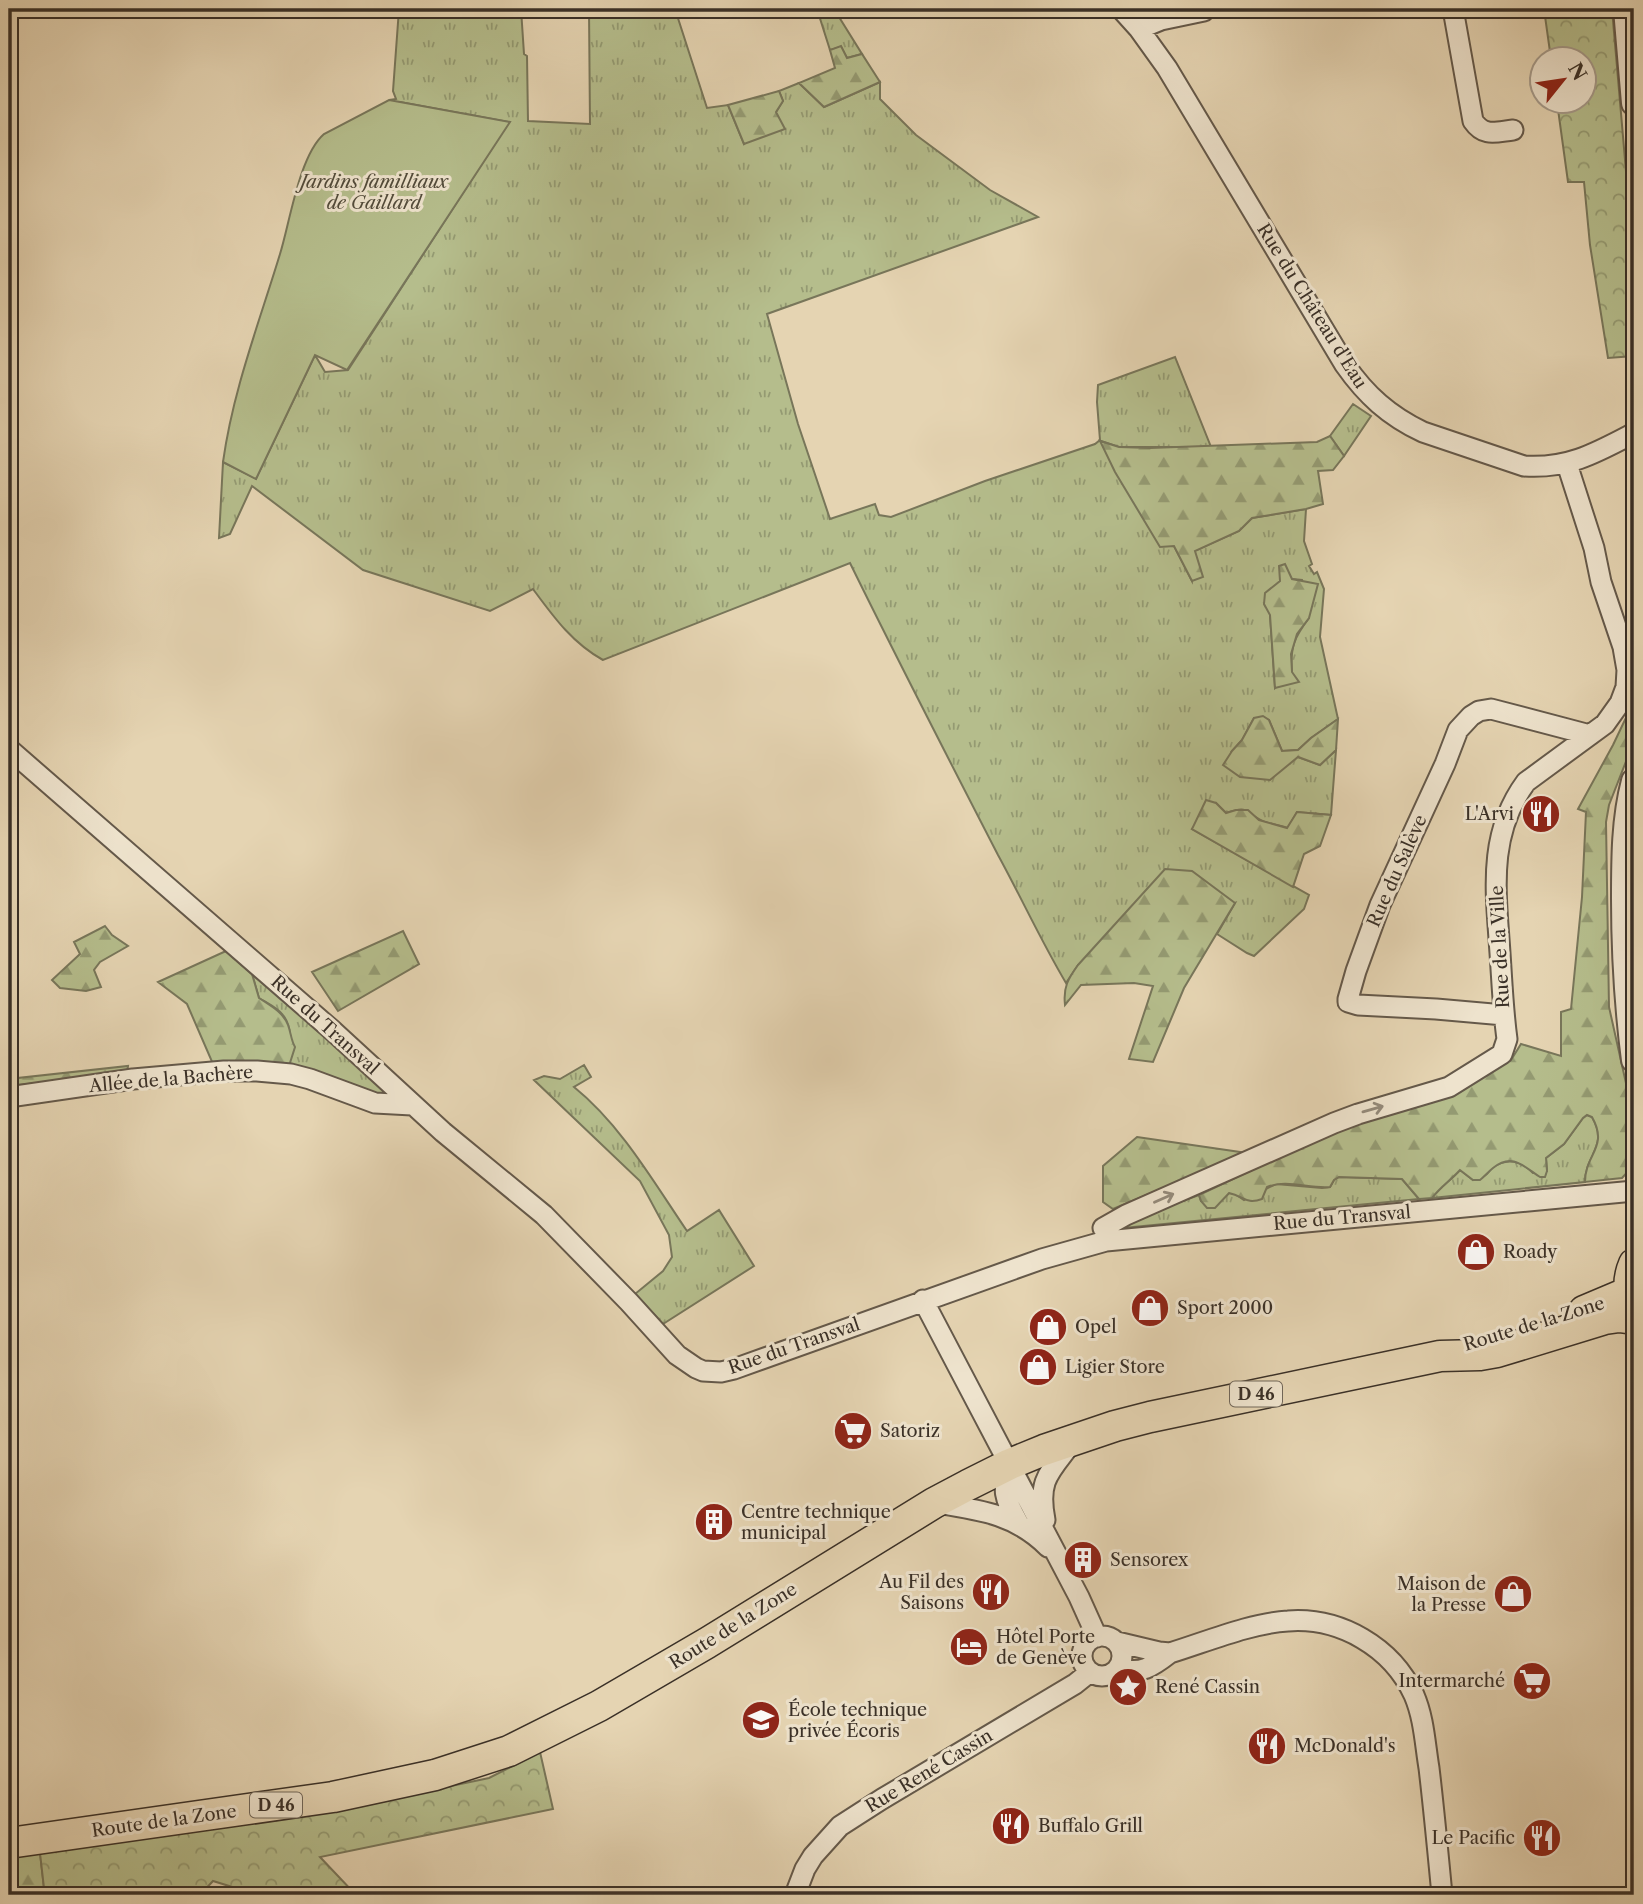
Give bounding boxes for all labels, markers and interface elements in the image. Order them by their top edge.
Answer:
north arrow [1528,46,1598,116]
text: N [1563,59,1591,85]
park label: Jardins familliaux de Gaillard [295,171,449,214]
street label: Rue du Château d'Eau [1252,219,1372,393]
restaurant icon: L'Arvi [1520,793,1562,835]
place label: L'Arvi [1465,803,1515,825]
street label: Rue du Salève [1362,811,1432,931]
street label: Rue de la Ville [1486,885,1514,1009]
street label: Rue du Transval [266,971,384,1079]
street label: Allée de la Bachère [87,1061,254,1097]
one-way arrow [1362,1102,1384,1115]
one-way arrow [1153,1191,1174,1204]
street label: Rue du Transval [1272,1201,1412,1235]
shop icon: Roady [1455,1231,1497,1273]
place label: Roady [1503,1241,1558,1263]
shop icon: Sport 2000 [1129,1287,1171,1329]
street label: Route de la Zone [1461,1292,1607,1356]
place label: Sport 2000 [1177,1297,1273,1319]
shop icon: Opel [1027,1306,1069,1348]
street label: Rue du Transval [725,1313,863,1379]
place label: Opel [1075,1316,1117,1338]
shop icon: Ligier Store [1017,1346,1059,1388]
place label: Ligier Store [1065,1356,1165,1378]
road number: D 46 [1230,1382,1282,1406]
supermarket icon: Satoriz [832,1410,874,1452]
place label: Satoriz [880,1420,940,1442]
building icon: Centre technique municipal [693,1501,735,1543]
place label: Centre technique municipal [741,1501,891,1544]
building icon: Sensorex [1062,1539,1104,1581]
place label: Sensorex [1110,1549,1189,1571]
place label: Au Fil des Saisons [878,1571,964,1614]
restaurant icon: Au Fil des Saisons [970,1571,1012,1613]
place label: Maison de la Presse [1397,1573,1486,1616]
shop icon: Maison de la Presse [1492,1573,1534,1615]
street label: Route de la Zone [665,1578,801,1674]
hotel icon: Hôtel Porte de Genève [948,1626,990,1668]
place label: Hôtel Porte de Genève [996,1626,1095,1669]
supermarket icon: Intermarché [1511,1660,1553,1702]
place icon: René Cassin [1107,1666,1149,1708]
place label: Intermarché [1399,1670,1505,1692]
place label: René Cassin [1155,1676,1260,1698]
place label: École technique privée Écoris [788,1698,927,1742]
school or university icon: École technique privée Écoris [740,1699,782,1741]
street label: Rue René Cassin [862,1724,996,1818]
restaurant icon: McDonald's [1246,1725,1288,1767]
place label: McDonald's [1294,1735,1396,1757]
road number: D 46 [250,1792,302,1817]
street label: Route de la Zone [90,1800,238,1842]
restaurant icon: Buffalo Grill [990,1805,1032,1847]
place label: Buffalo Grill [1038,1815,1143,1837]
restaurant icon: Le Pacific [1521,1817,1563,1859]
place label: Le Pacific [1431,1827,1515,1849]

